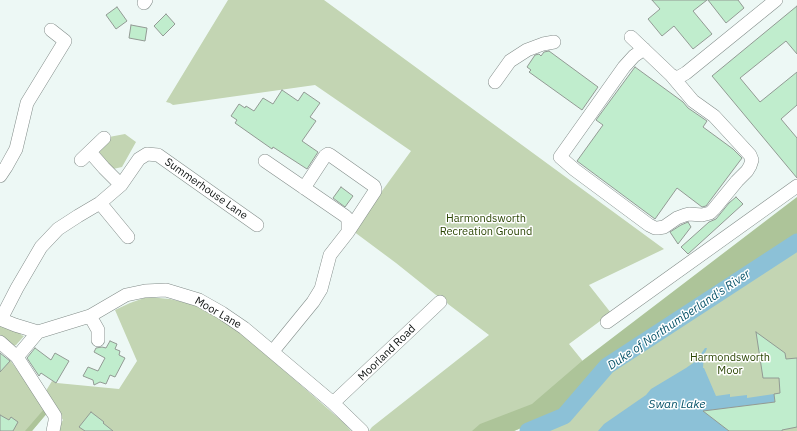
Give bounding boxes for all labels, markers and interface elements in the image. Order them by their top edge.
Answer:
street label: Summerhouse Lane [162,155,250,223]
park label: Harmondsworth Recreation Ground [440,212,532,238]
water label: Duke of Northumberland's River [605,267,753,373]
street label: Moor Lane [192,294,244,332]
street label: Moorland Road [356,322,418,384]
park label: Harmondsworth Moor [690,351,770,377]
water label: Swan Lake [649,398,705,412]

